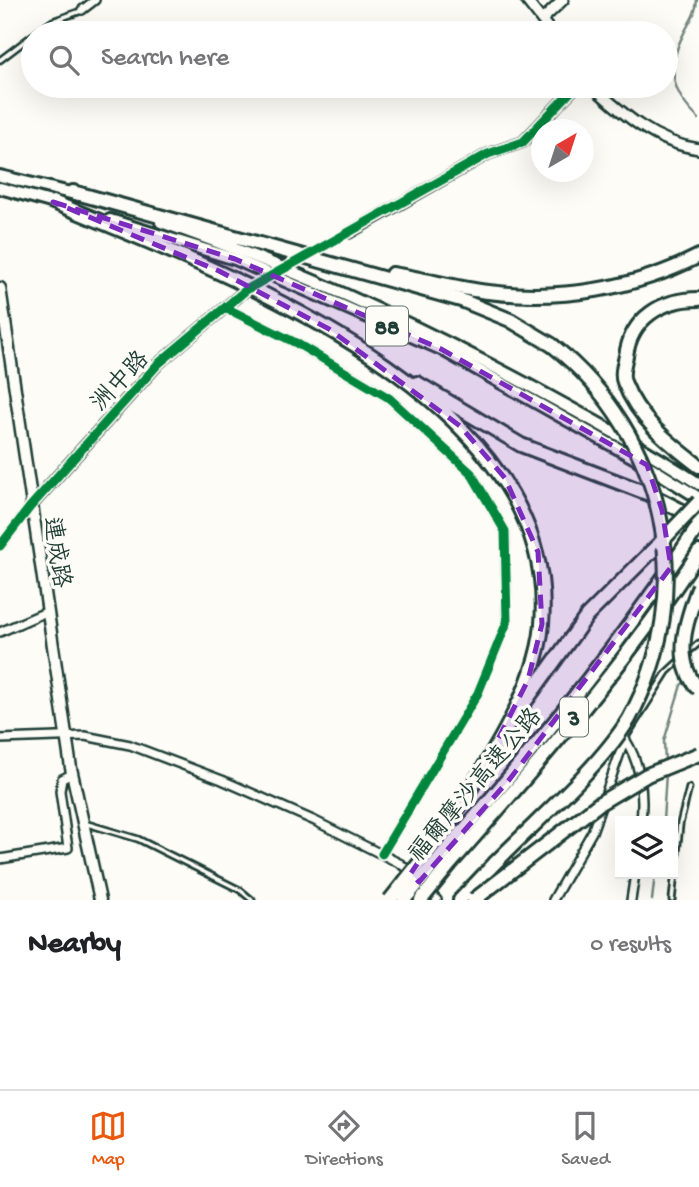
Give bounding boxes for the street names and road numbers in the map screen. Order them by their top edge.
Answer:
road number: 88 [366,306,408,346]
street label: 洲中路 [85,345,157,419]
street label: 連成路 [35,514,76,590]
road number: 3 [560,698,588,736]
street label: 福爾摩沙高速公路 [402,702,549,869]

